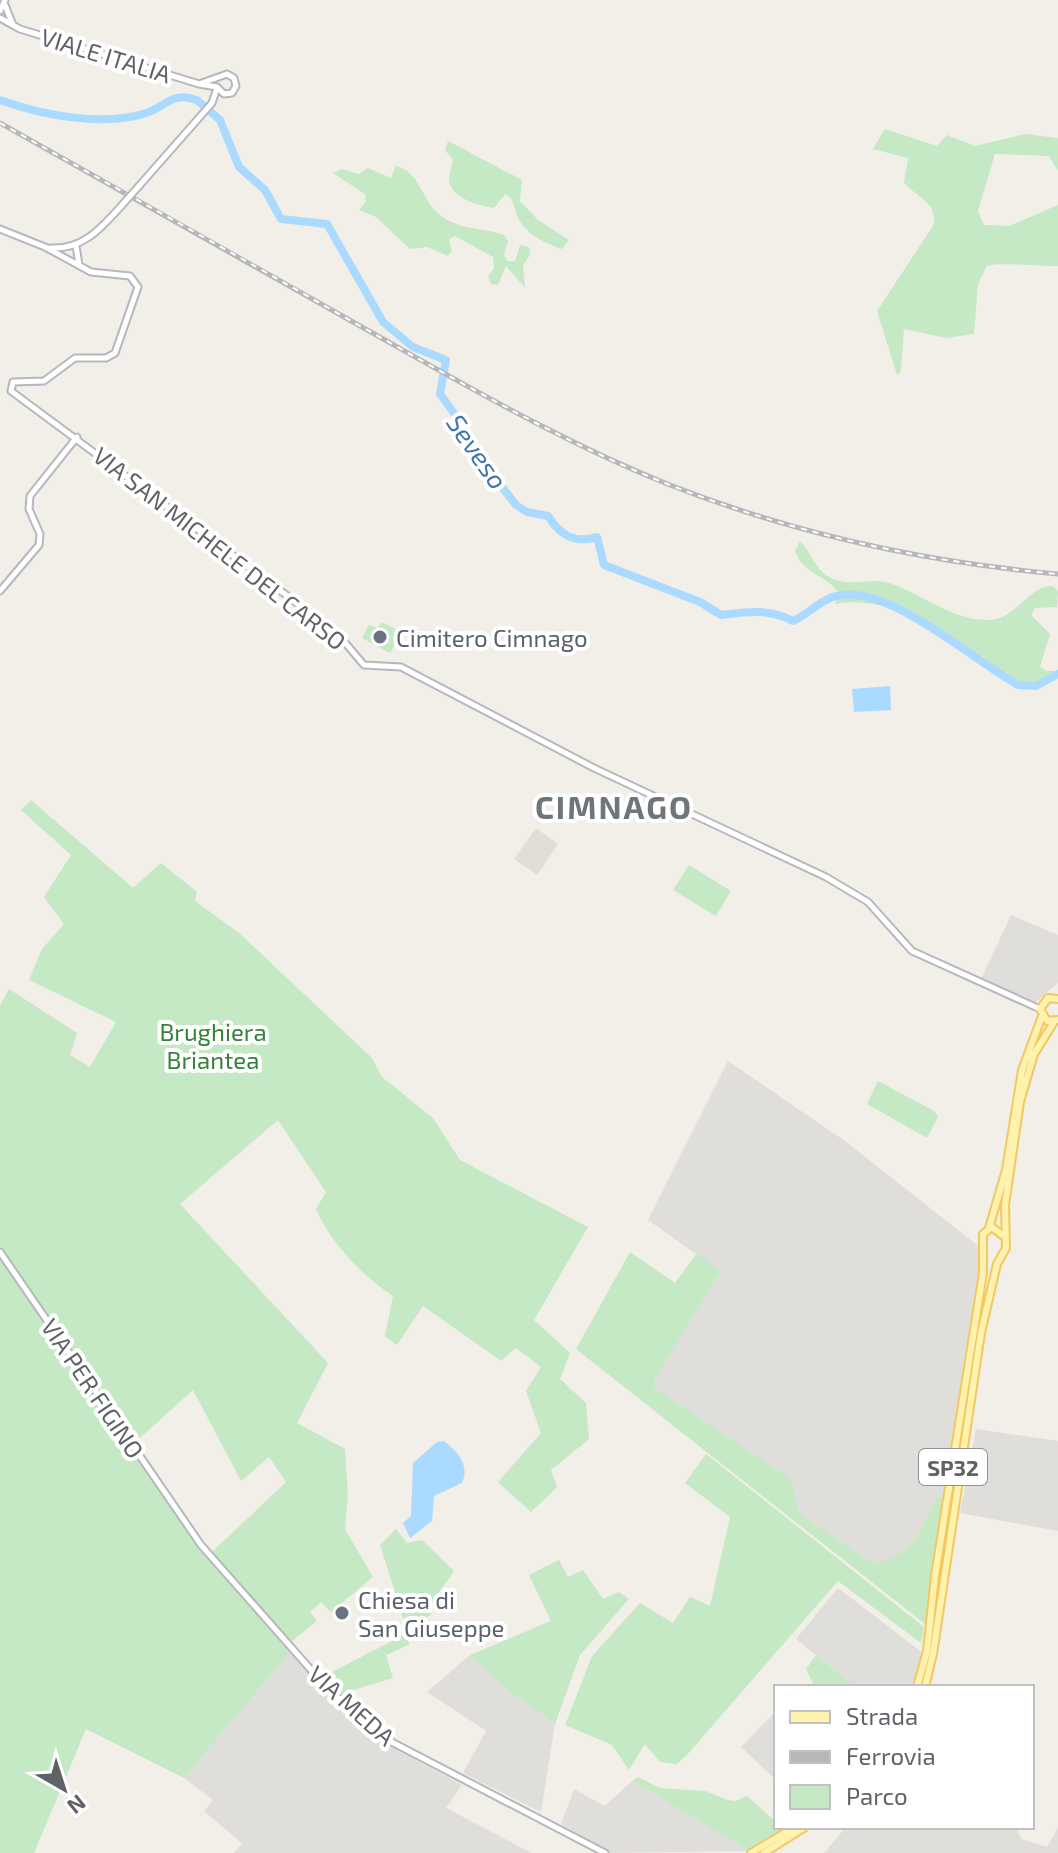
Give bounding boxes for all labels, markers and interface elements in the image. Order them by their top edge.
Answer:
street label: VIALE ITALIA [38,22,174,89]
water label: Seveso [441,408,515,494]
street label: VIA SAN MICHELE DEL CARSO [88,440,352,656]
place label: Cimitero Cimnago [396,623,588,652]
marker: Cimitero Cimnago [371,628,389,646]
district label: CIMNAGO [535,787,693,825]
park label: Brughiera Briantea [159,1017,267,1074]
street label: VIA PER FIGINO [36,1313,150,1463]
road number: SP32 [919,1449,987,1485]
place label: Chiesa di San Giuseppe [358,1585,504,1642]
marker: Chiesa di San Giuseppe [333,1604,351,1622]
street label: VIA MEDA [303,1659,401,1751]
legend [774,1685,1034,1829]
text: Strada [846,1701,918,1730]
text: Ferrovia [846,1741,936,1770]
north arrow [24,1749,104,1829]
text: Parco [846,1781,908,1810]
text: N [63,1790,92,1820]

